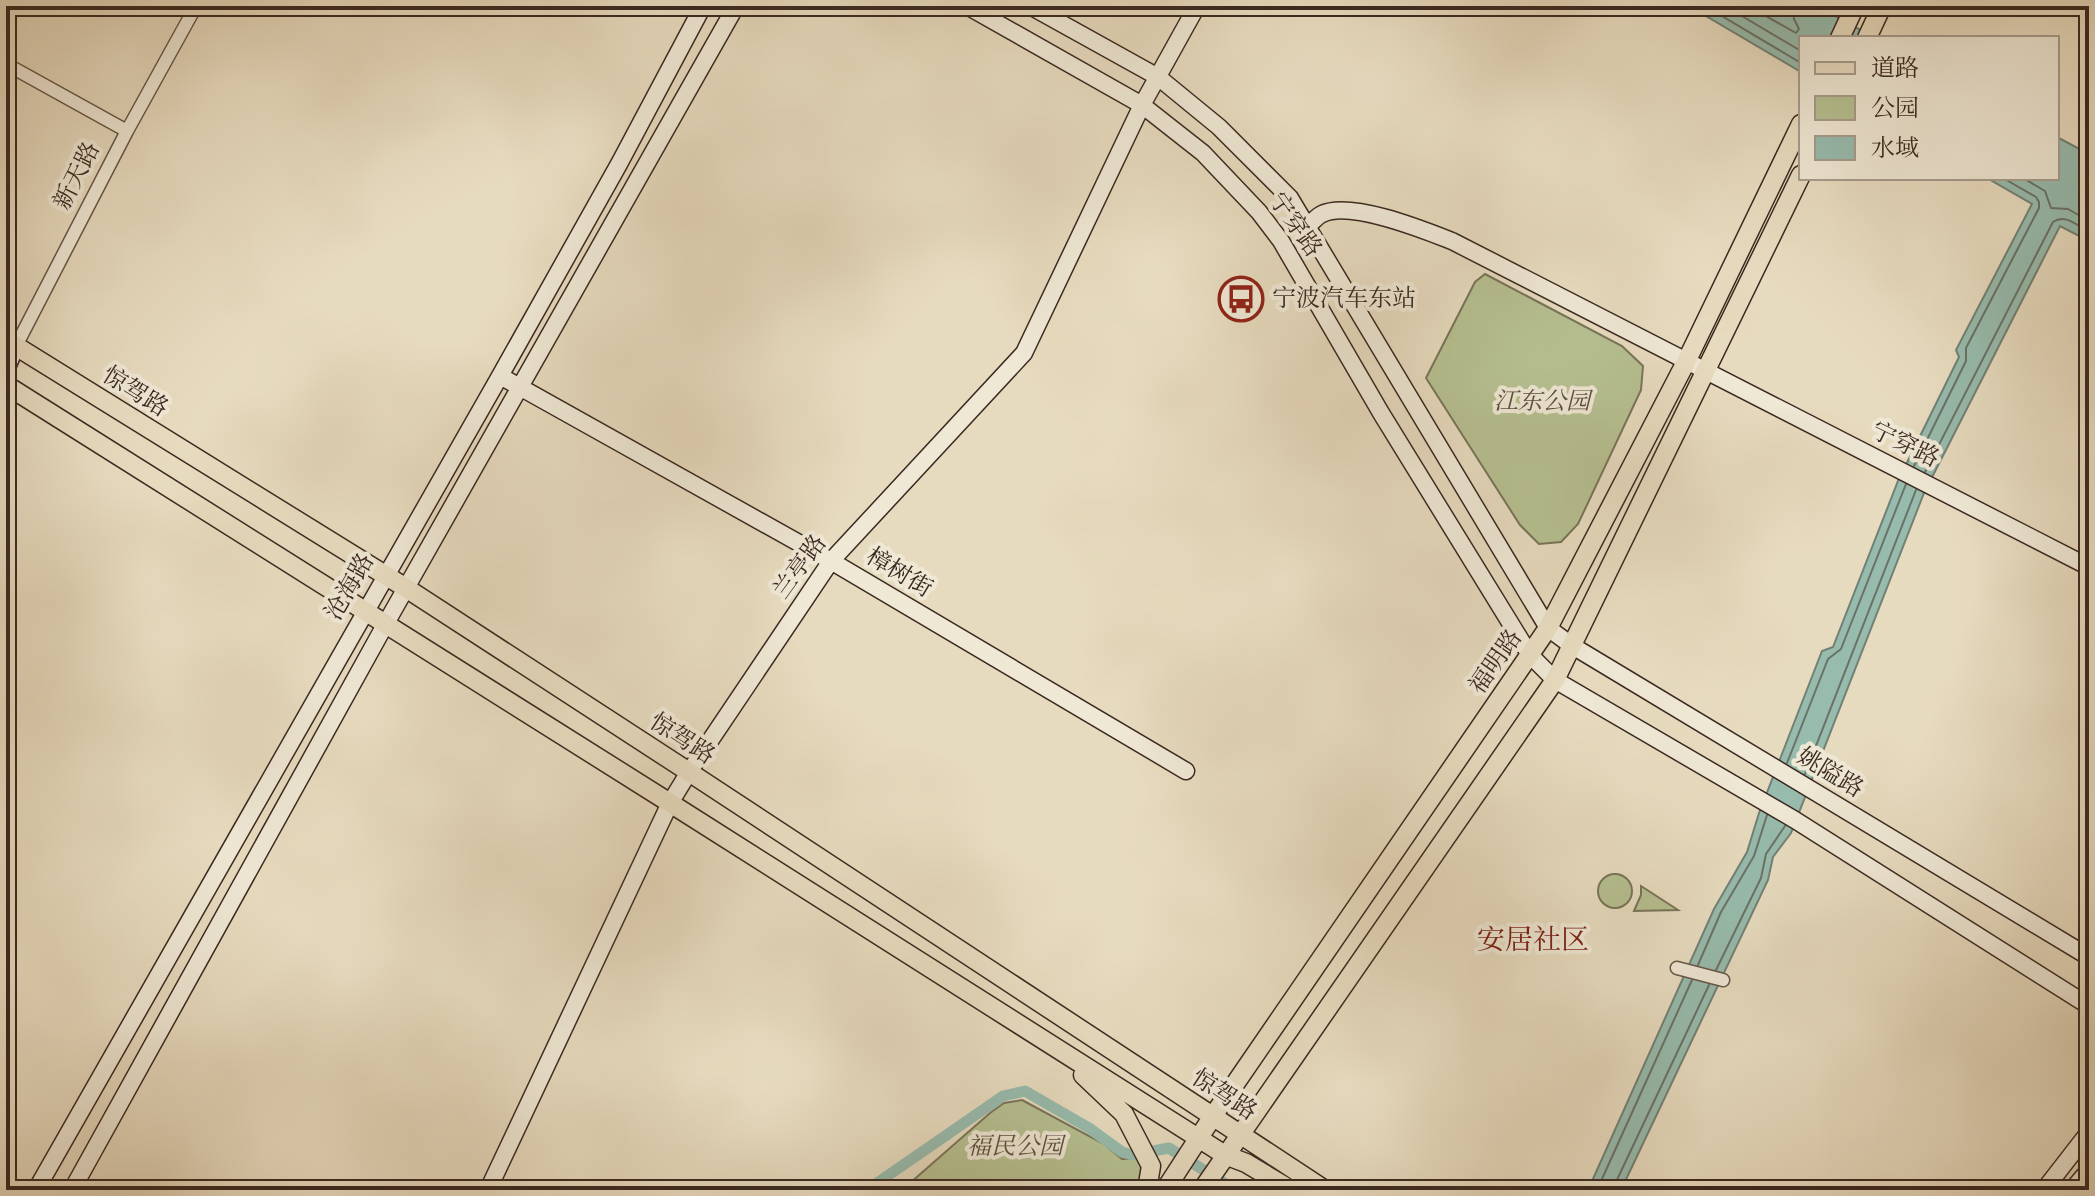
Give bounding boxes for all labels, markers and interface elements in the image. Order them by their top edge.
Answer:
legend [1799,36,2059,180]
text: 道路 [1871,54,1919,84]
text: 公园 [1871,94,1919,124]
text: 水域 [1871,134,1919,164]
street label: 新天路 [47,137,107,215]
street label: 宁穿路 [1262,187,1328,263]
bus stop icon: 宁波汽车东站 [1217,275,1265,323]
place label: 宁波汽车东站 [1272,284,1416,314]
street label: 惊驾路 [97,360,173,424]
park label: 江东公园 [1494,387,1594,417]
street label: 宁穿路 [1866,416,1944,474]
street label: 兰亭路 [767,529,833,605]
street label: 樟树街 [860,542,938,604]
street label: 沧海路 [319,548,381,626]
street label: 福明路 [1463,624,1529,700]
street label: 惊驾路 [644,707,720,771]
street label: 姚隘路 [1791,742,1869,804]
district label: 安居社区 [1477,923,1589,958]
street label: 惊驾路 [1186,1063,1262,1127]
park label: 福民公园 [967,1132,1067,1162]

